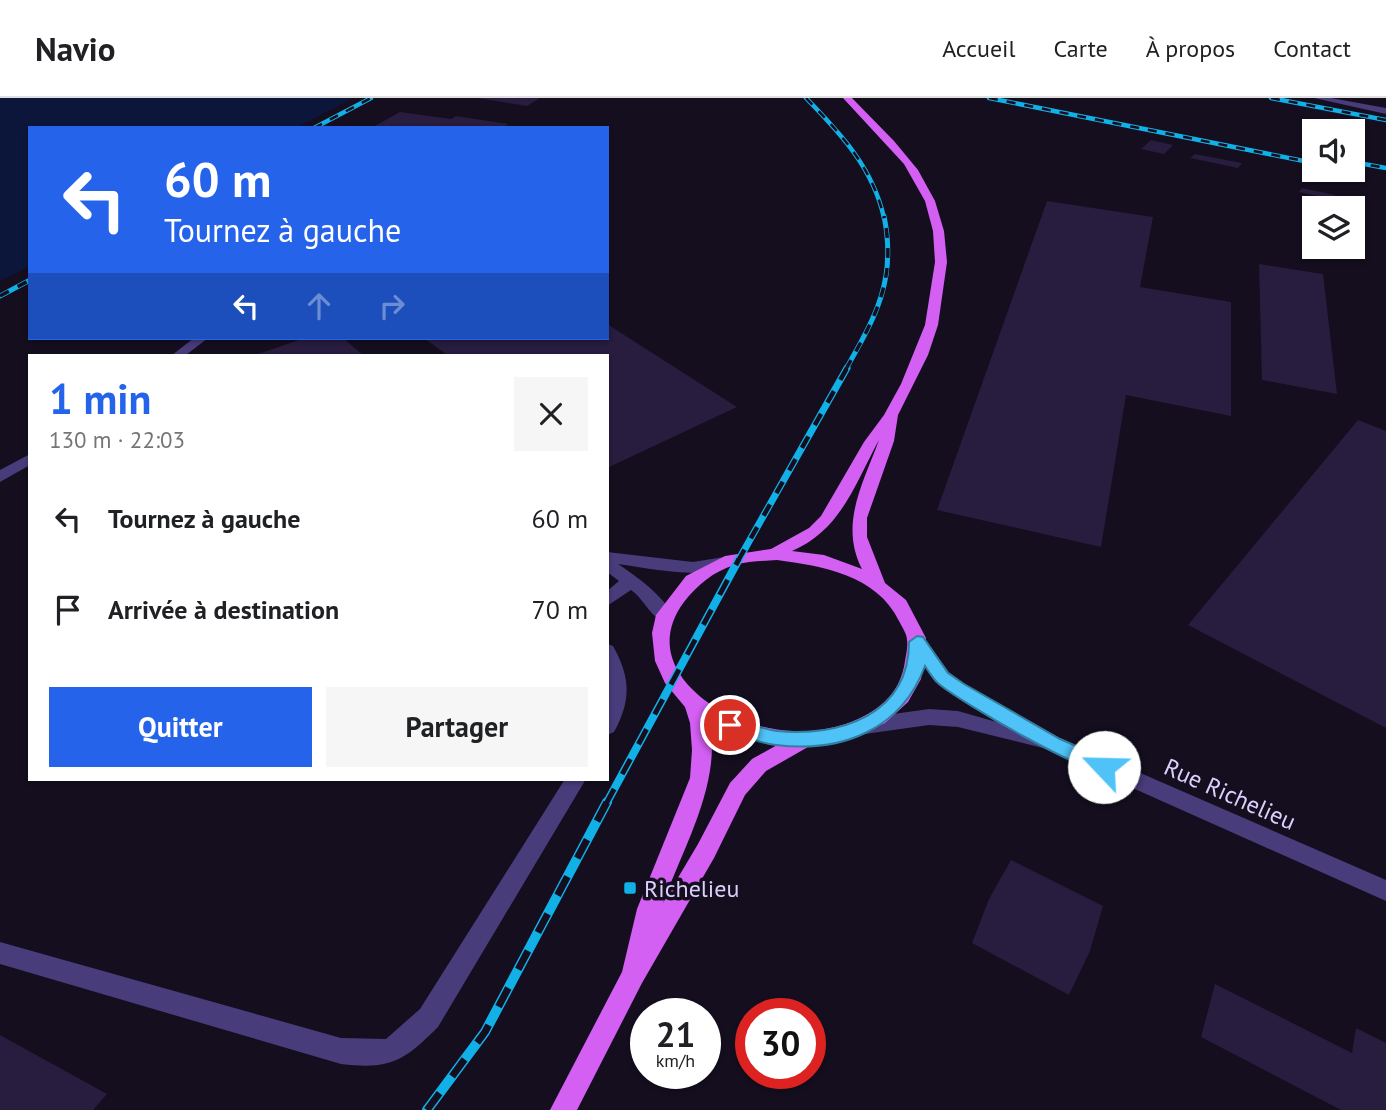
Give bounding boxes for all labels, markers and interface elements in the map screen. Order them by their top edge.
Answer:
text: Navio [35,27,115,70]
text: Accueil [942,33,1016,64]
text: Carte [1054,33,1108,64]
text: À propos [1146,33,1235,64]
text: Contact [1273,33,1351,64]
map controls [1302,119,1365,259]
button: sound [1302,119,1365,182]
text: 60 m [164,147,271,211]
icon: left [49,154,140,245]
button: layers [1302,196,1365,259]
text: Tournez à gauche [164,209,401,251]
icon: left [227,287,265,325]
icon: ahead [300,287,338,325]
icon: right [373,287,411,325]
text: 1 min [49,371,151,426]
button: close [514,377,588,451]
text: 130 m · 22:03 [49,425,185,454]
icon: left [49,500,87,538]
text: Tournez à gauche [108,502,300,535]
text: 60 m [532,502,588,535]
icon: arrive [49,591,87,629]
text: Arrivée à destination [108,593,339,626]
text: 70 m [532,593,588,626]
button: Quitter [49,687,312,767]
button: Partager [326,687,588,767]
pin [700,695,760,755]
icon: arrive [711,706,749,744]
position arrow [1067,730,1141,804]
street label: Rue Richelieu [1159,751,1301,837]
place label: Richelieu [644,873,739,904]
marker: Richelieu [622,880,638,896]
speed limit sign: 30 [735,998,826,1089]
text: 21 [656,1011,695,1057]
text: km/h [656,1049,695,1072]

